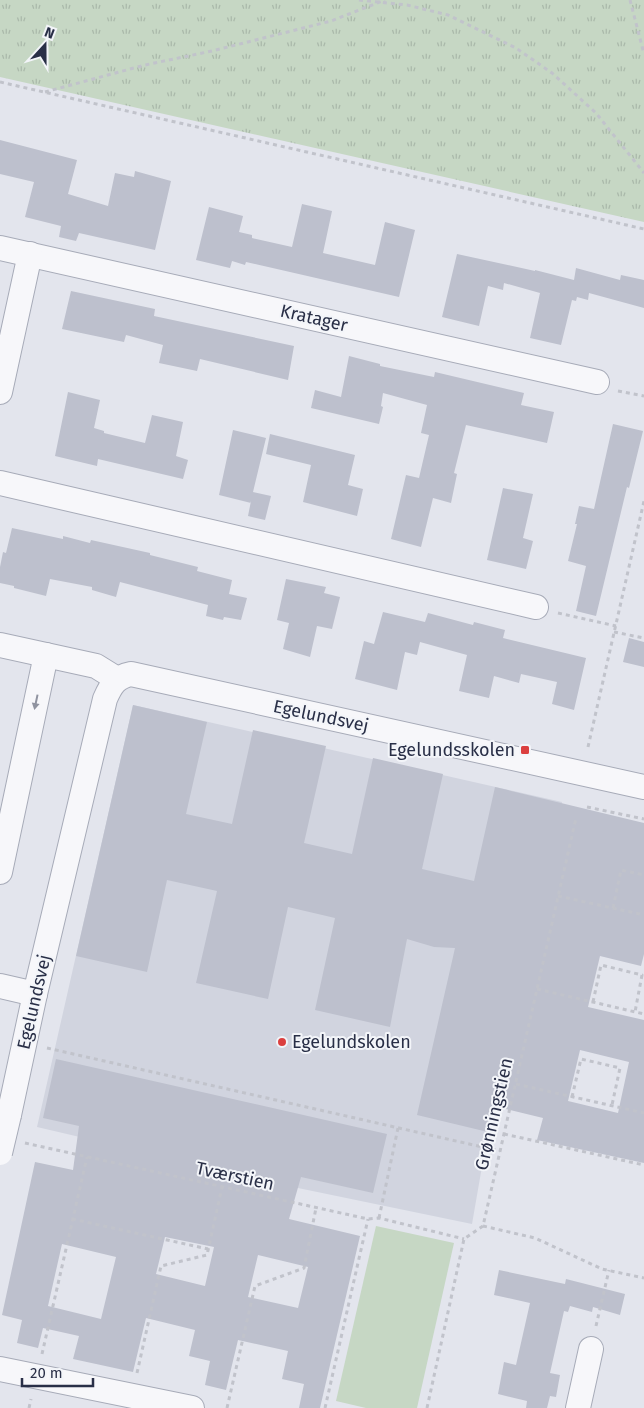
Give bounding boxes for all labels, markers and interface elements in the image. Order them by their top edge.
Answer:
north arrow [20,20,70,70]
text: N [42,24,57,43]
street label: Kratager [278,300,350,336]
one-way arrow [32,695,40,710]
street label: Egelundsvej [271,695,371,737]
place label: Egelundsskolen [388,739,515,761]
marker: Egelundsskolen [519,744,531,756]
street label: Egelundsvej [12,952,56,1052]
place label: Egelundskolen [292,1031,411,1053]
marker: Egelundskolen [276,1036,288,1048]
street label: Grønningstien [470,1056,518,1172]
street label: Tværstien [194,1157,276,1195]
scale bar [22,1356,94,1388]
text: 20 m [30,1364,63,1382]

